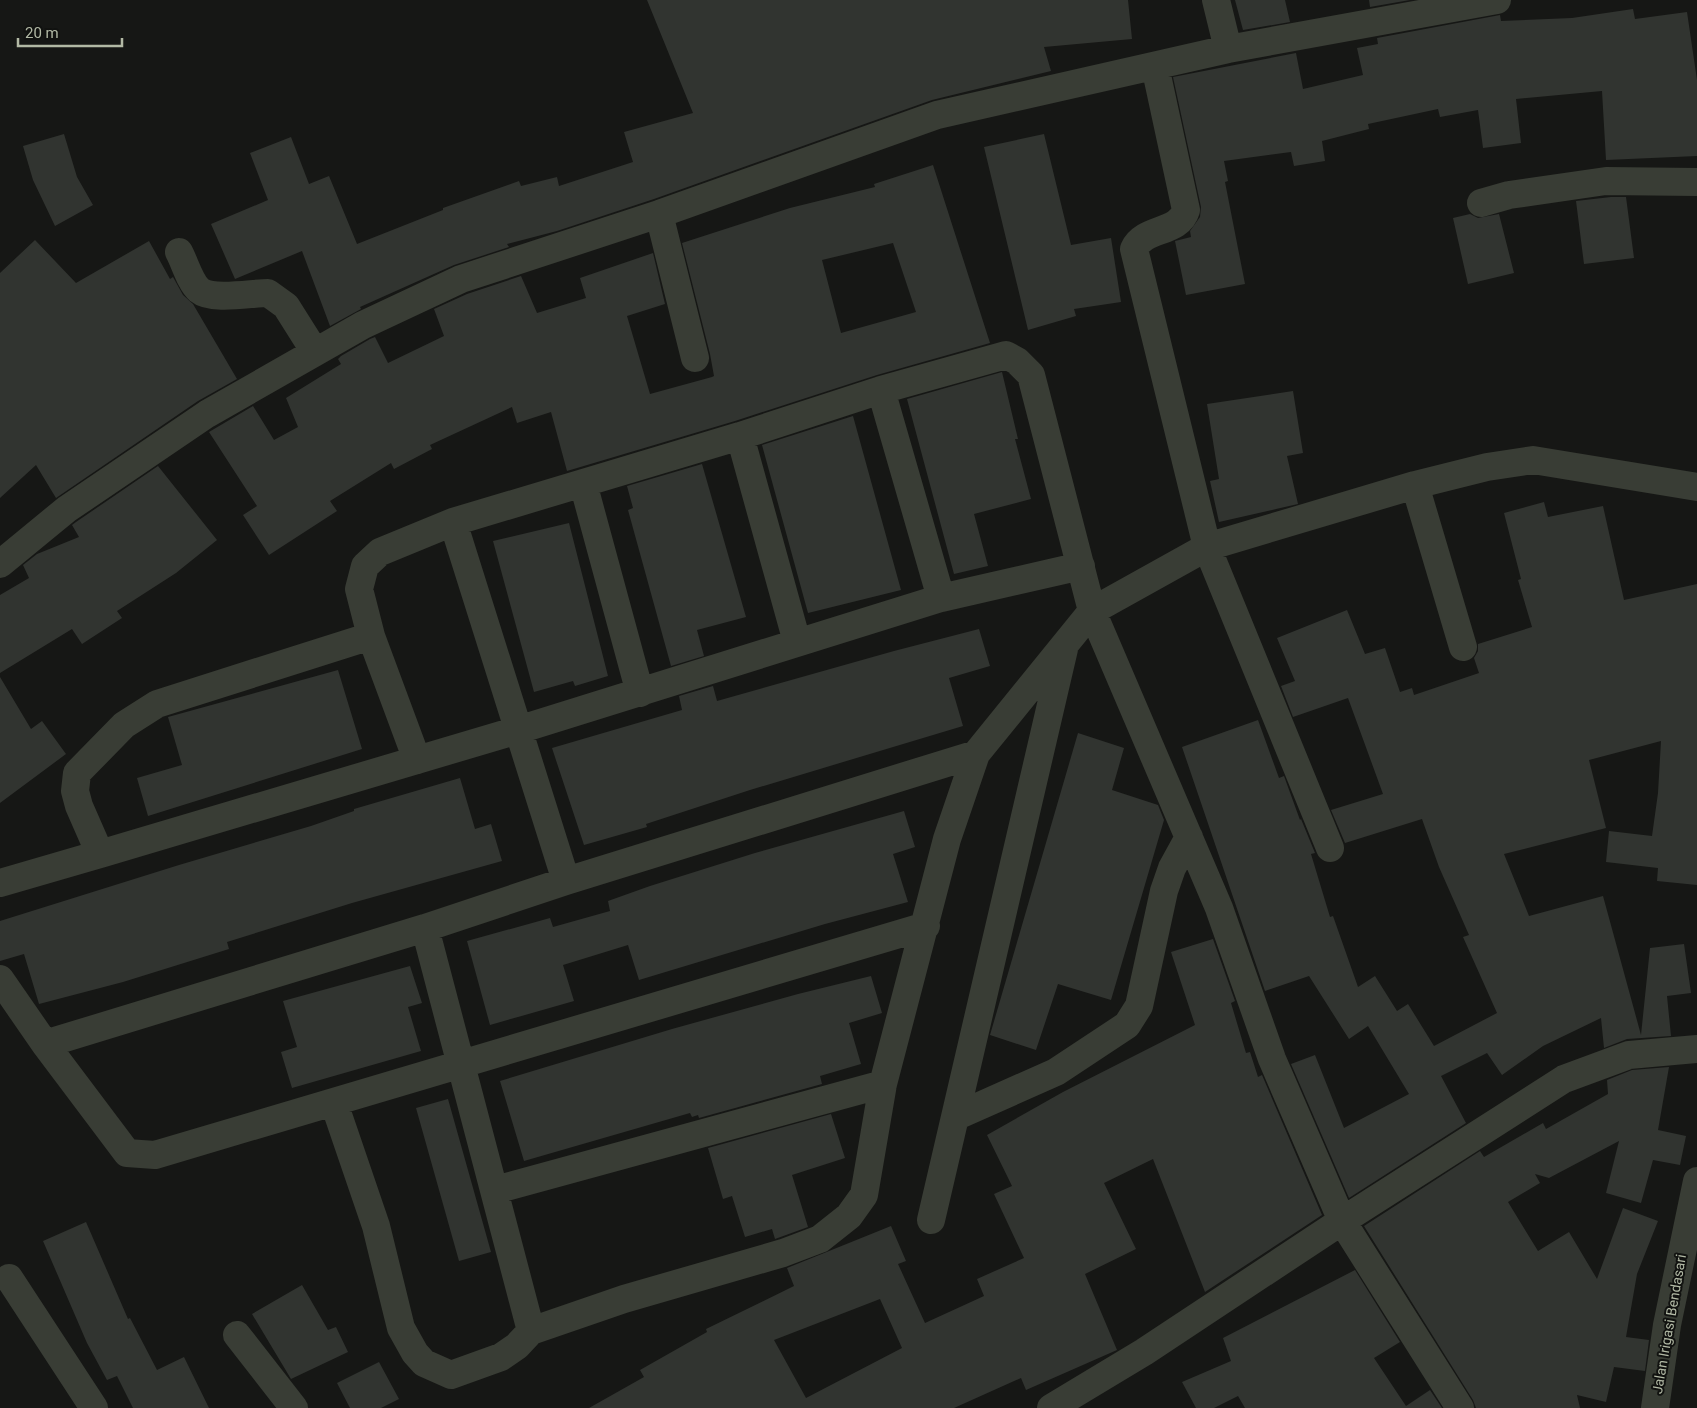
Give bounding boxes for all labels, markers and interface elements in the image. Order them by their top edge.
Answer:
scale bar [18,15,121,47]
text: 20 m [25,24,59,42]
street label: Jalan Irigasi Bendasari [1649,1253,1689,1395]

